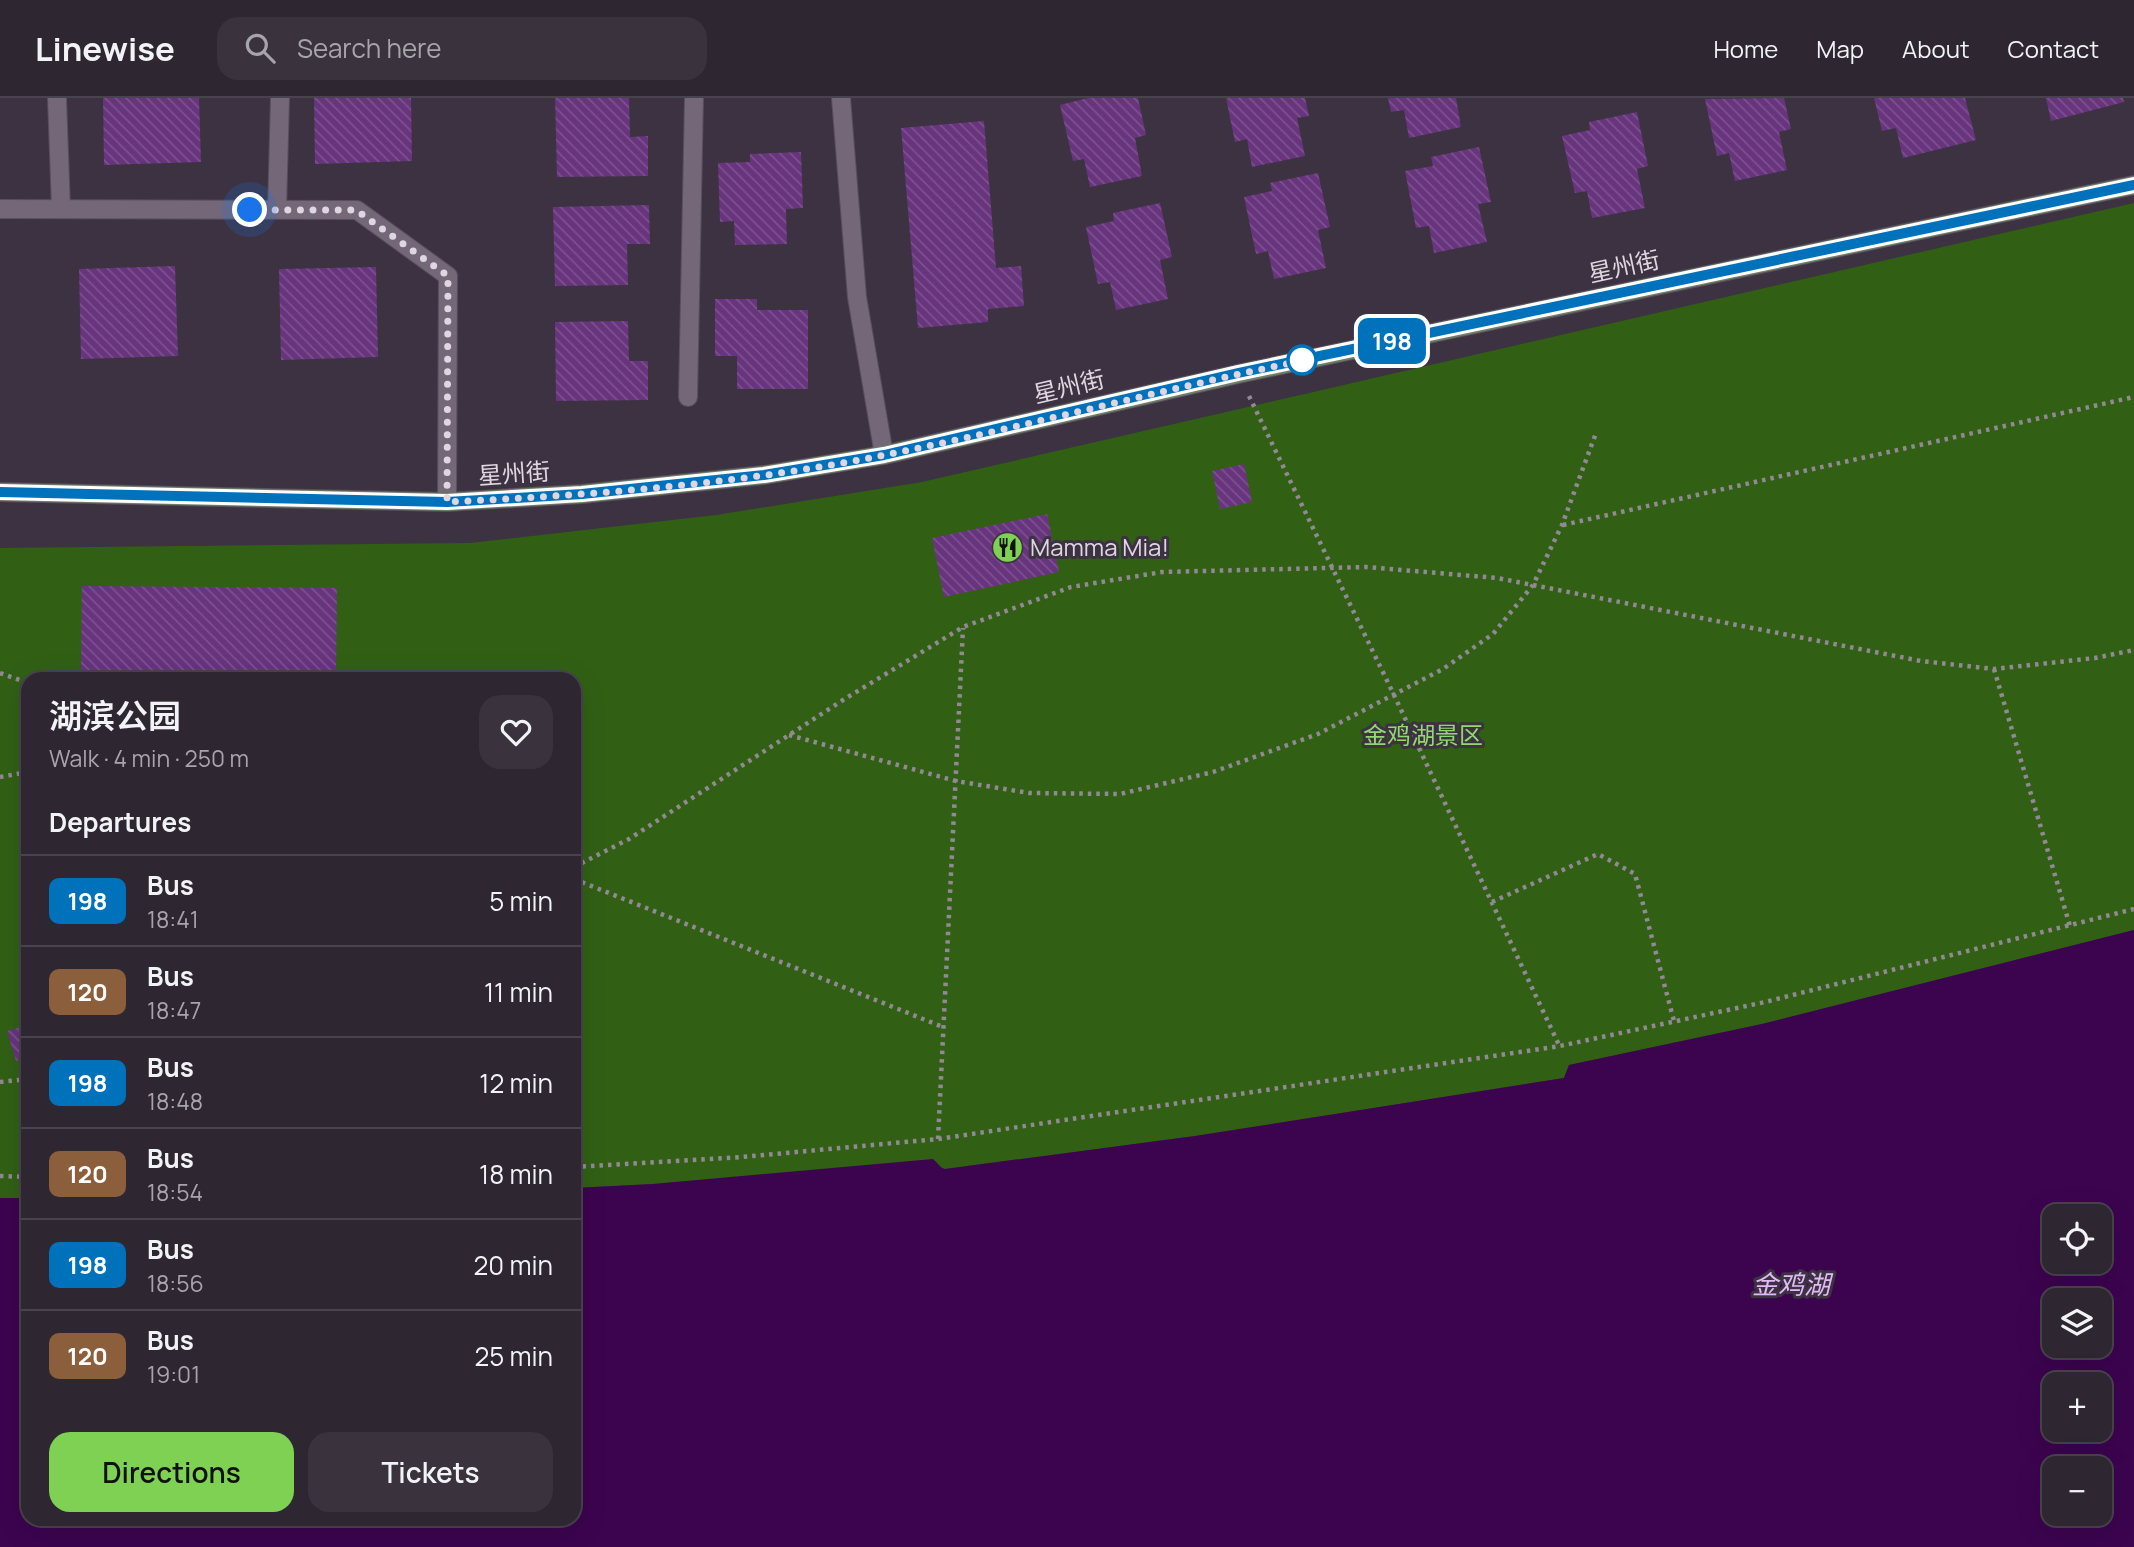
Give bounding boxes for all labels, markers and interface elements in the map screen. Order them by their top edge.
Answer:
search box [217,17,707,80]
text: Linewise [35,26,175,71]
icon: search [241,29,279,67]
text: Search here [297,30,441,66]
text: Home [1713,32,1778,65]
text: Map [1816,32,1864,65]
text: About [1902,32,1970,65]
text: Contact [2008,32,2099,65]
your location [232,192,267,227]
street label: 星州街 [1585,242,1662,289]
line badge: 198 [1352,318,1432,364]
text: 198 [1372,324,1412,357]
unlabelled marker [1287,345,1317,375]
street label: 星州街 [1030,361,1107,410]
street label: 星州街 [477,454,551,491]
place label: Mamma Mia! [1030,530,1169,563]
restaurant icon: Mamma Mia! [990,531,1024,565]
text: 湖滨公园 [49,693,181,738]
button: heart [479,695,553,769]
park label: 金鸡湖景区 [1363,718,1483,751]
text: Walk · 4 min · 250 m [49,742,249,774]
text: Departures [49,804,191,840]
text: Bus [147,867,194,903]
text: 5 min [489,883,553,919]
text: 198 [67,884,108,917]
text: 18:41 [147,903,199,935]
text: Bus [147,958,194,994]
text: 11 min [484,974,553,1010]
text: 120 [67,975,108,1008]
text: 18:47 [147,994,201,1026]
text: Bus [147,1049,194,1085]
text: 12 min [479,1065,553,1101]
text: 198 [67,1066,108,1099]
text: 18:48 [147,1085,203,1117]
text: Bus [147,1140,194,1176]
text: 18 min [479,1156,553,1192]
text: 120 [67,1157,108,1190]
text: 18:54 [147,1176,203,1208]
map controls [2042,1204,2112,1526]
button: locate [2042,1204,2112,1274]
text: Bus [147,1231,194,1267]
text: 20 min [474,1247,553,1283]
text: 198 [67,1248,108,1281]
water label: 金鸡湖 [1752,1266,1834,1302]
text: 18:56 [147,1267,204,1299]
button: layers [2042,1288,2112,1358]
text: Bus [147,1322,194,1358]
text: 25 min [474,1338,553,1374]
text: 120 [67,1339,108,1372]
text: 19:01 [147,1358,200,1390]
button: + [2042,1372,2112,1442]
button: Directions [49,1432,294,1512]
button: Tickets [308,1432,553,1512]
button: − [2042,1456,2112,1526]

